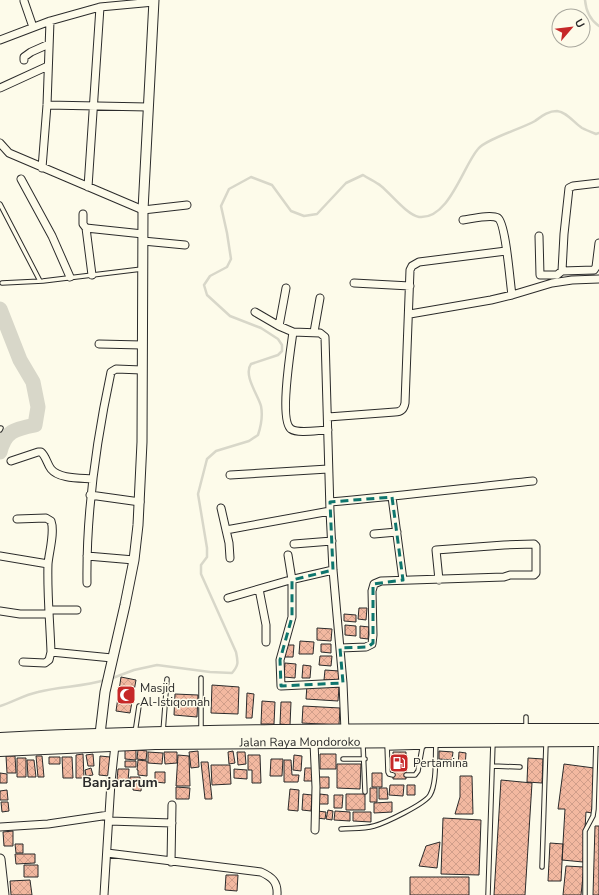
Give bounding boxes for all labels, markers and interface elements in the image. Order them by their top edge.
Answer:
north arrow [551,8,591,48]
text: U [571,16,588,31]
place label: Masjid Al-Istiqomah [140,680,210,710]
mosque icon: Masjid Al-Istiqomah [115,684,137,706]
street label: Jalan Raya Mondoroko [238,734,361,750]
fuel station icon: Pertamina [388,752,410,774]
place label: Pertamina [413,755,468,771]
district label: Banjararum [82,773,158,792]

